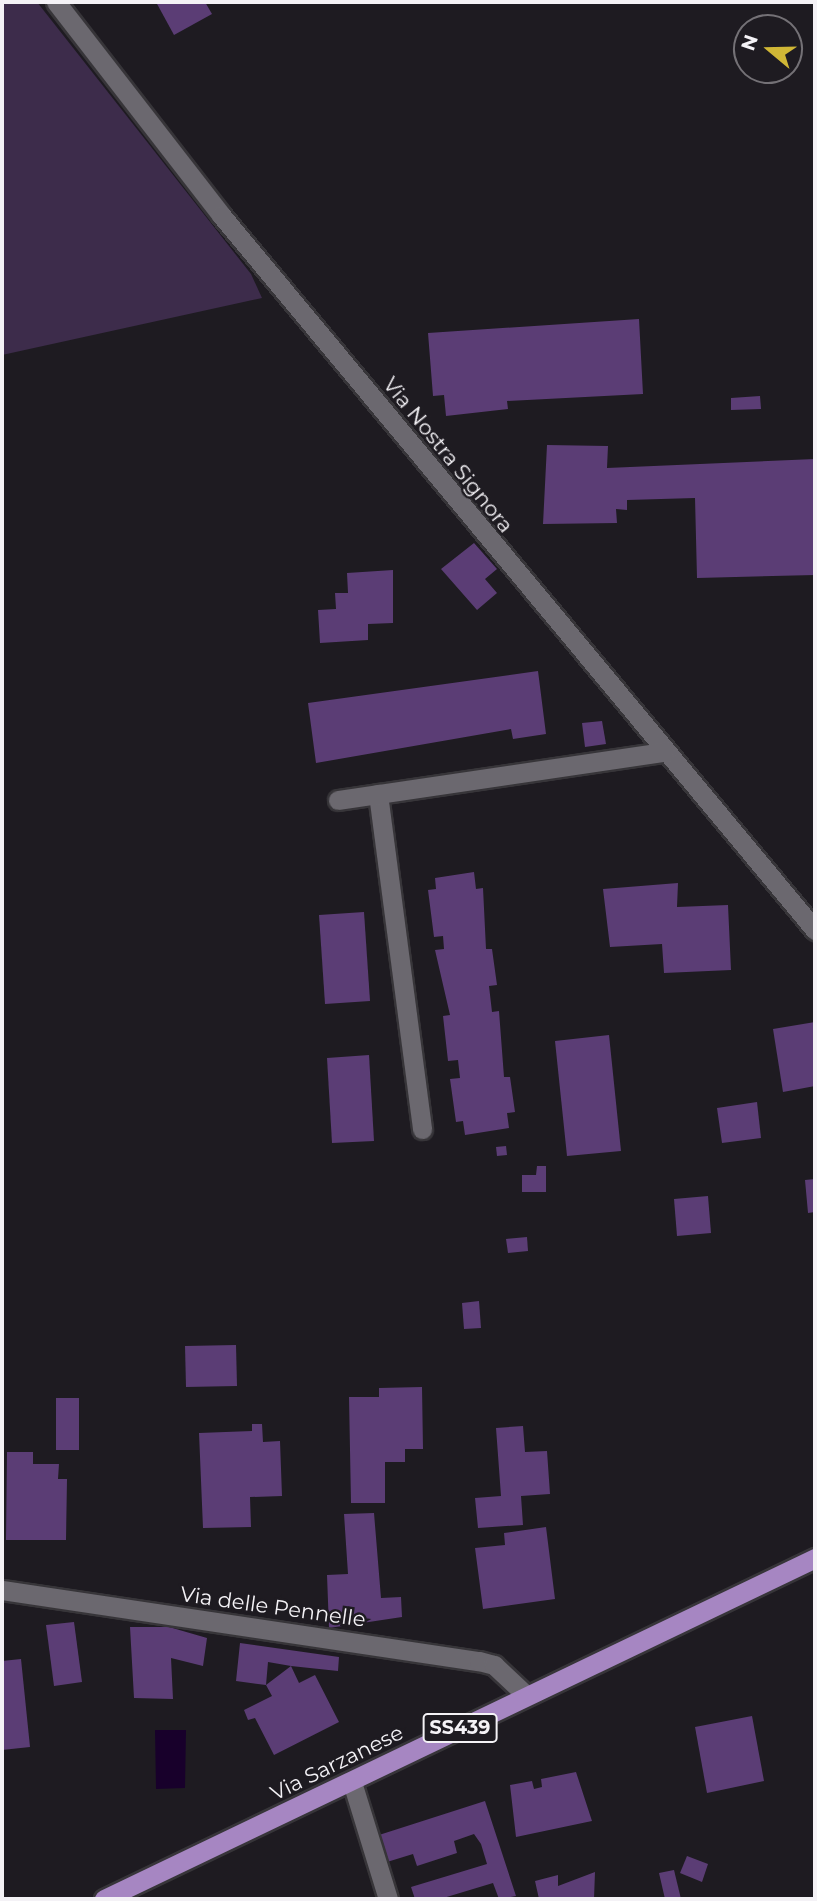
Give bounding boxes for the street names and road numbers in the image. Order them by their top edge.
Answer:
street label: Via Nostra Signora [378,372,518,538]
street label: Via delle Pennelle [179,1582,367,1632]
road number: SS439 [421,1712,498,1744]
street label: Via Sarzanese [267,1720,407,1806]

